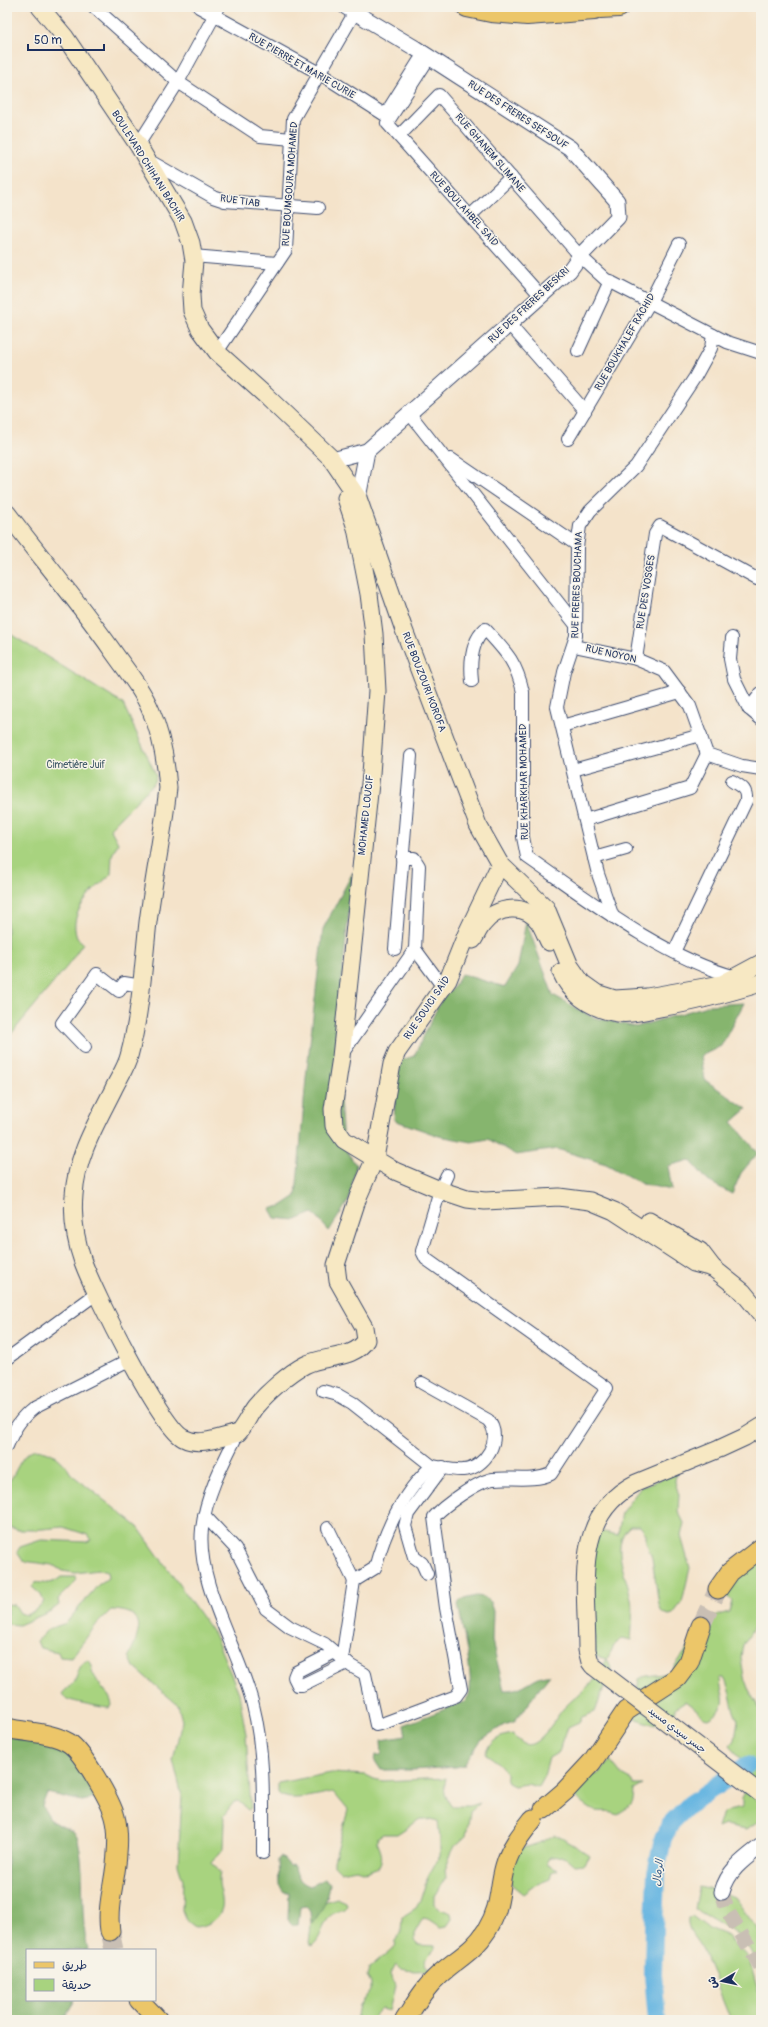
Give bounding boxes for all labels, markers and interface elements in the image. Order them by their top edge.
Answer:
scale bar [28,26,104,52]
street label: RUE PIERRE ET MARIE CURIE [246,30,358,102]
text: 50 m [34,33,62,48]
street label: RUE DES FRERES SEFSOUF [466,78,570,152]
street label: BOULEVARD CHIHANI BACHIR [109,108,187,224]
street label: RUE GHANEM SLIMANE [453,111,527,195]
street label: RUE BOUMGOURA MOHAMED [280,121,300,247]
street label: RUE BOULAHBEL SAÏD [427,168,502,249]
street label: RUE TIAB [219,192,261,210]
street label: RUE DES FRERES BESKRI [486,264,572,346]
street label: RUE BOUKHALEF RACHID [592,291,658,393]
street label: RUE FRERES BOUCHAMA [569,531,585,639]
street label: RUE DES VOSGES [634,554,658,630]
street label: RUE BOUZOURI KOROFA [399,630,449,734]
street label: RUE NOYON [584,642,638,666]
street label: RUE KHARKHAR MOHAMED [517,724,531,840]
park label: Cimetière Juif [47,759,105,771]
street label: MOHAMED LOUCIF [356,774,376,856]
street label: RUE SOUICI SAÏD [401,973,453,1042]
street label: جسر سيدي مسيد [644,1704,708,1757]
water label: الرمال [650,1858,666,1887]
legend [26,1949,156,2001]
text: طريق [62,1958,87,1973]
north arrow [702,1961,742,2001]
text: ش [705,1975,720,1989]
text: حديقة [62,1978,91,1993]

